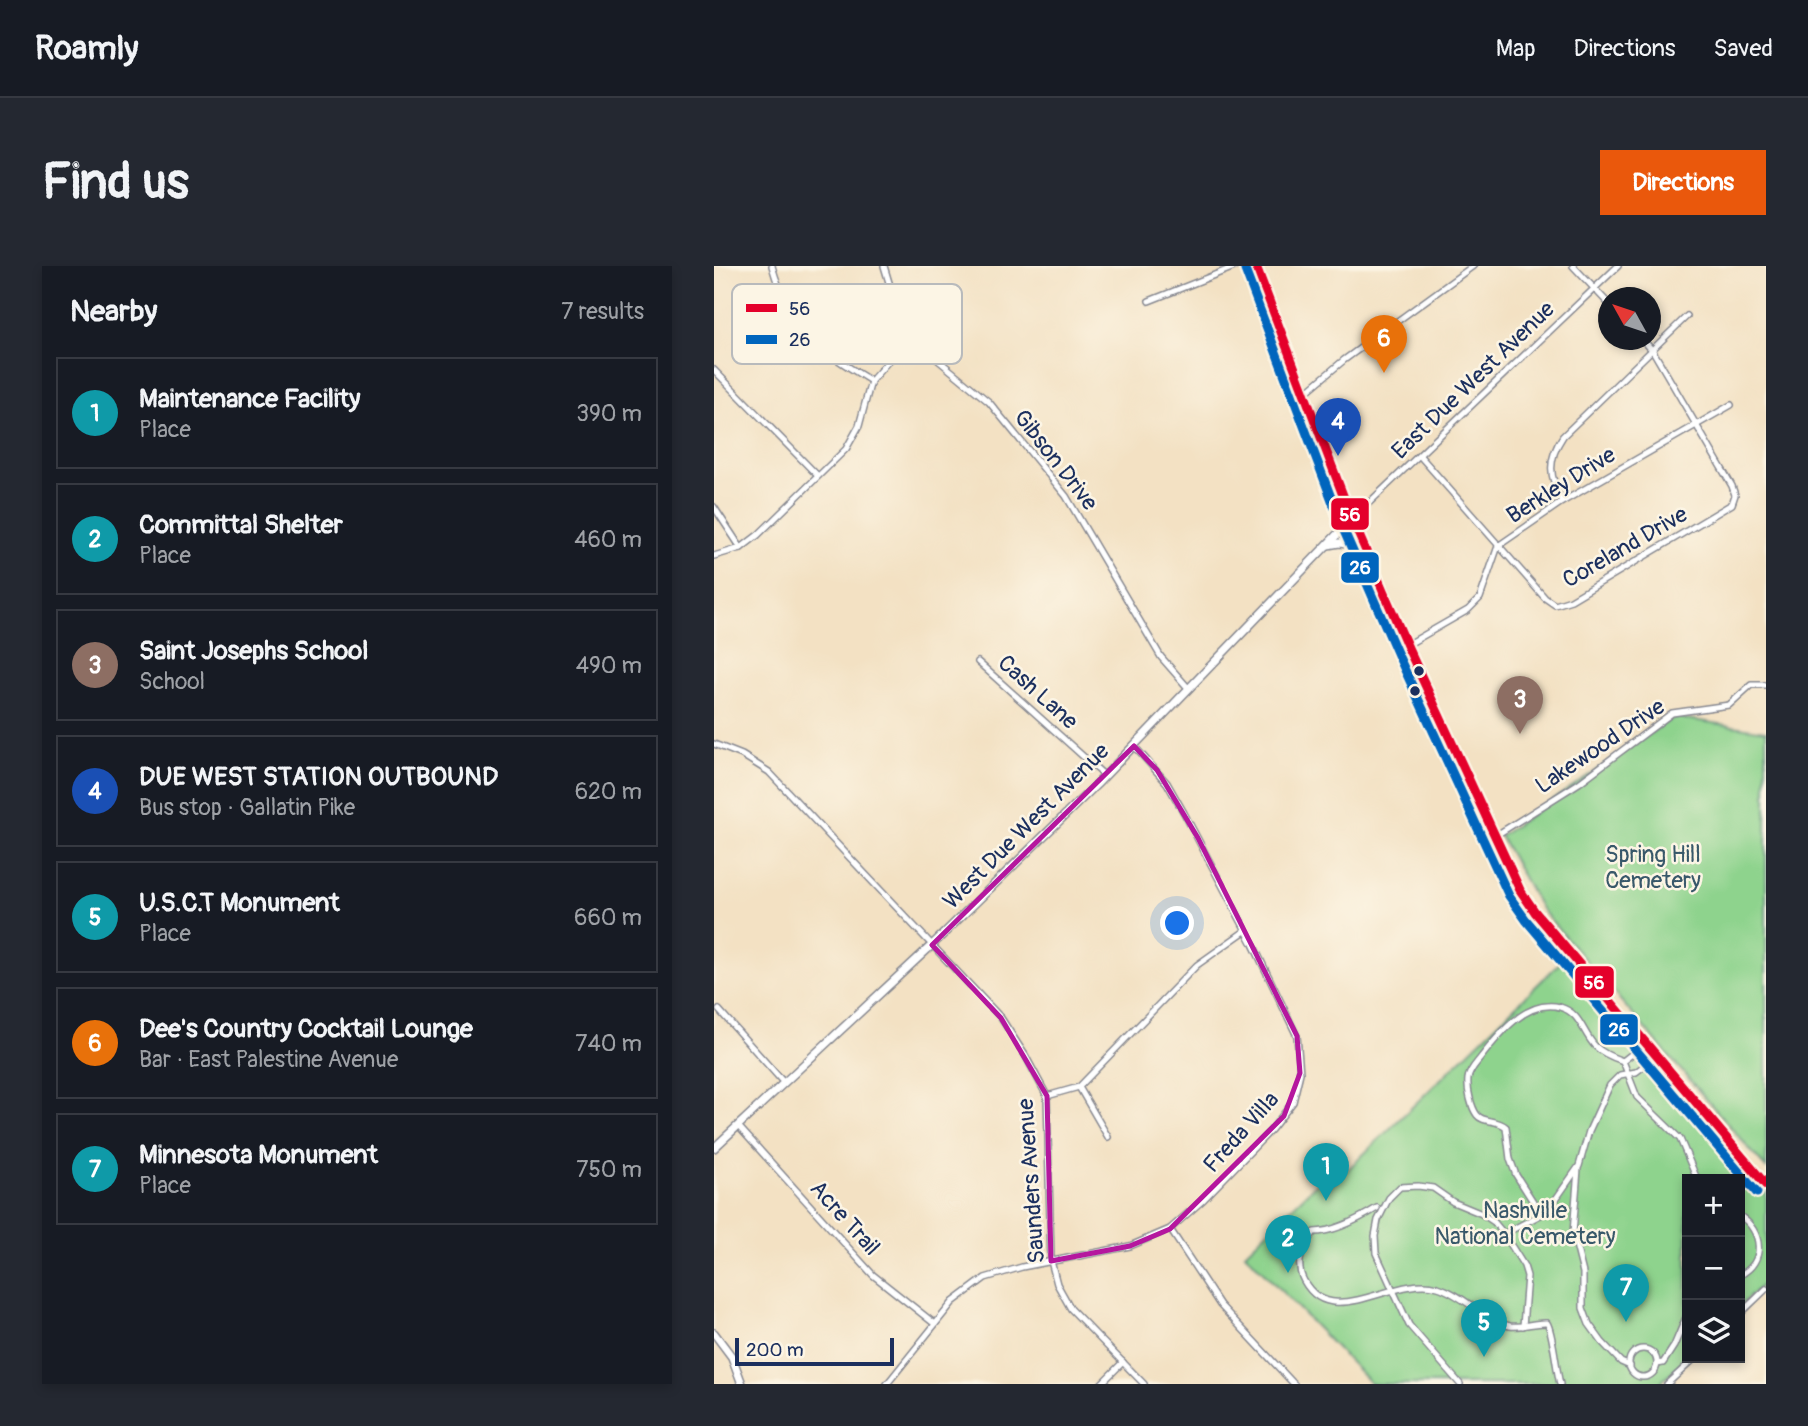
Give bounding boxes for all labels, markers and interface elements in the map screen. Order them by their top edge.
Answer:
text: Roamly [35,28,138,69]
text: Map [1496,34,1536,63]
text: Directions [1574,34,1675,63]
text: Saved [1713,34,1773,63]
button: Directions [1600,150,1766,215]
text: Find us [42,152,189,213]
legend [732,284,962,364]
north arrow [1598,287,1661,350]
text: Nearby [70,293,157,330]
street label: East Due West Avenue [1385,294,1561,465]
text: 7 results [561,297,644,326]
text: 56 [789,297,810,321]
pin: 6 [1361,315,1407,373]
text: 26 [789,328,811,352]
text: Maintenance Facility [139,383,360,415]
pin: 4 [1315,398,1361,456]
text: 1 [91,399,100,428]
text: 390 m [576,399,642,428]
street label: Gibson Drive [1008,404,1105,517]
text: Place [139,415,191,444]
street label: Berkley Drive [1501,440,1621,530]
line badge: 56 [1330,497,1370,531]
street label: Coreland Drive [1557,499,1693,594]
text: 56 [1339,503,1361,527]
text: Committal Shelter [139,509,343,541]
text: 2 [89,525,101,554]
text: 460 m [574,525,642,554]
text: Place [139,541,191,570]
line badge: 26 [1340,551,1380,584]
text: 26 [1349,556,1371,580]
text: Saint Josephs School [139,635,368,667]
street label: Cash Lane [992,648,1085,736]
text: 3 [89,651,101,680]
text: 490 m [576,651,642,680]
unlabelled marker [1412,664,1426,678]
text: School [139,667,205,696]
pin: 3 [1497,676,1543,734]
unlabelled marker [1408,684,1422,698]
street label: Lakewood Drive [1530,692,1671,800]
street label: West Due West Avenue [937,736,1116,915]
text: DUE WEST STATION OUTBOUND [139,761,498,793]
text: 4 [88,777,102,806]
text: 620 m [575,777,642,806]
text: Bus stop · Gallatin Pike [139,793,355,822]
park label: Spring Hill Cemetery [1605,840,1701,895]
text: U.S.C.T Monument [139,887,340,919]
text: 5 [89,903,101,932]
text: 660 m [574,903,642,932]
your location [1160,906,1194,940]
text: Place [139,919,191,948]
line badge: 56 [1574,965,1615,999]
text: 56 [1583,971,1605,995]
text: Dee's Country Cocktail Lounge [139,1013,473,1045]
line badge: 26 [1599,1013,1639,1046]
text: 26 [1608,1018,1630,1042]
text: 6 [88,1029,102,1058]
text: 740 m [575,1029,642,1058]
text: Bar · East Palestine Avenue [139,1045,398,1074]
street label: Freda Villa [1197,1085,1285,1179]
street label: Saunders Avenue [1011,1097,1051,1264]
text: Minnesota Monument [139,1139,378,1171]
pin: 1 [1303,1143,1349,1201]
text: 7 [89,1155,101,1184]
text: 750 m [576,1155,642,1184]
text: Place [139,1171,191,1200]
street label: Acre Trail [804,1174,886,1262]
map controls [1682,1174,1745,1363]
button: + [1682,1174,1745,1237]
park label: Nashville National Cemetery [1435,1196,1616,1251]
pin: 2 [1265,1215,1311,1273]
button: − [1682,1237,1745,1300]
pin: 7 [1603,1264,1649,1322]
pin: 5 [1461,1299,1507,1357]
button: layers [1682,1300,1745,1363]
scale bar [735,1335,894,1367]
text: 200 m [746,1338,804,1362]

